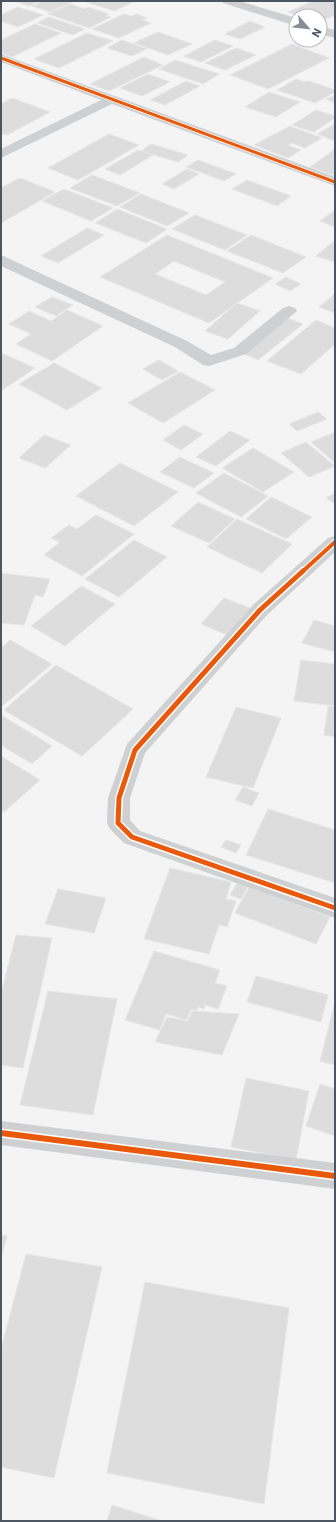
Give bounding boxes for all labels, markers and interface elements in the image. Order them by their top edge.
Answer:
north arrow [288,8,328,48]
text: N [309,26,324,39]

